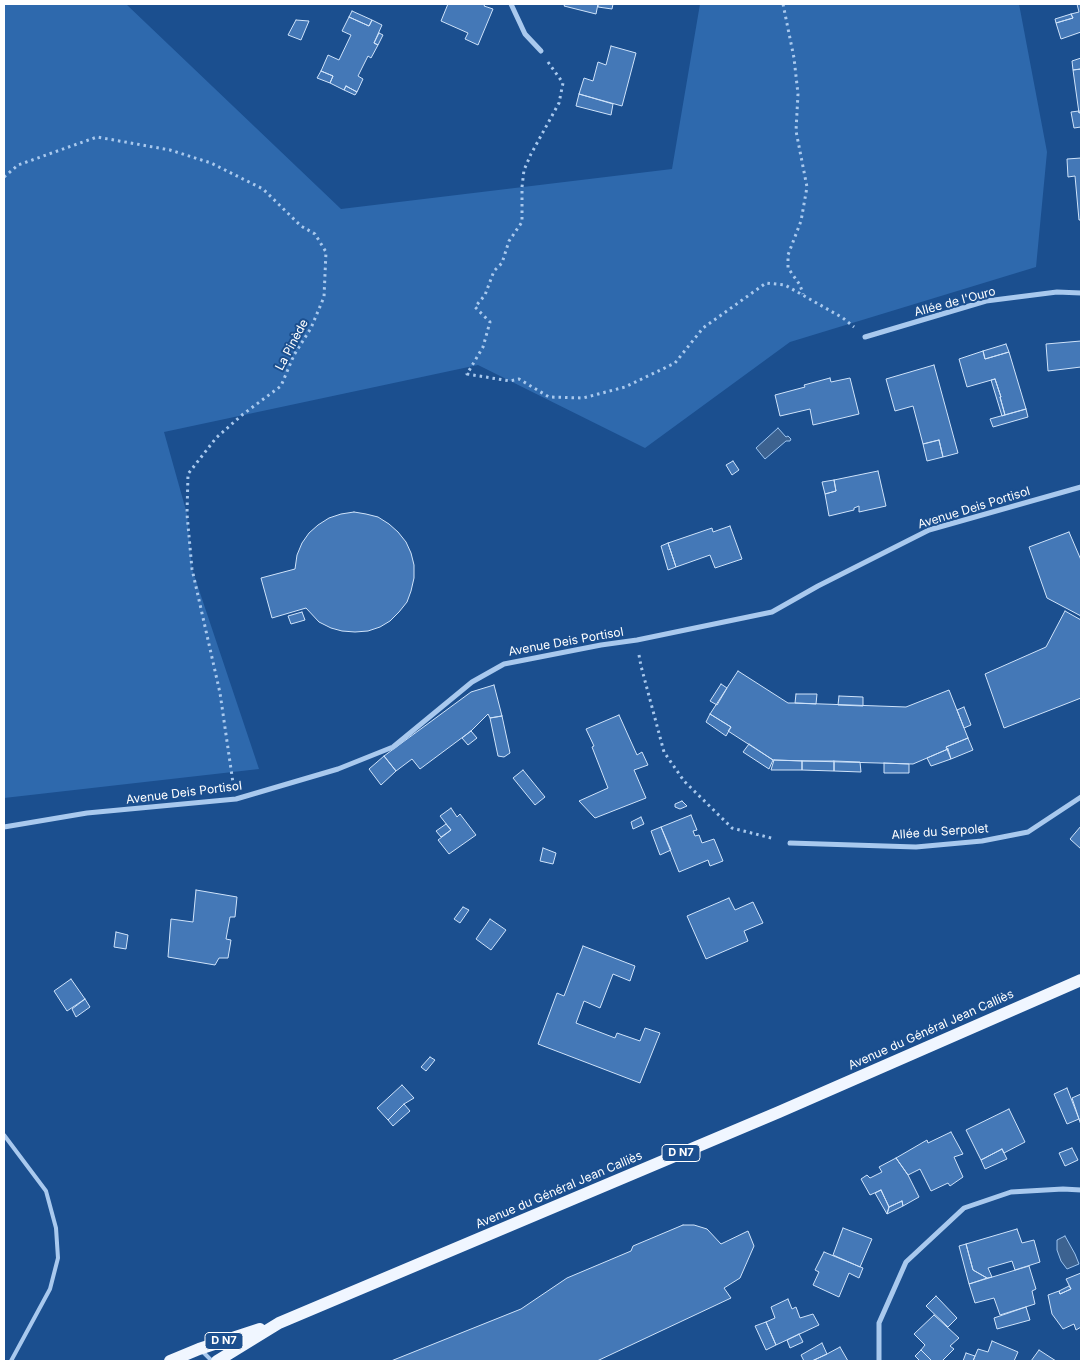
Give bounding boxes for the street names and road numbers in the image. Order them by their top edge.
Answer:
street label: Allée de l'Ouro [913,284,997,320]
street label: La Pinède [273,317,311,373]
street label: Avenue Deis Portisol [916,484,1032,532]
street label: Avenue Deis Portisol [507,625,625,659]
street label: Avenue Deis Portisol [125,779,243,807]
street label: Allée du Serpolet [891,821,989,843]
street label: Avenue du Général Jean Calliès [846,987,1016,1073]
road number: D N7 [662,1144,700,1162]
street label: Avenue du Général Jean Calliès [474,1148,644,1232]
road number: D N7 [205,1332,243,1350]

